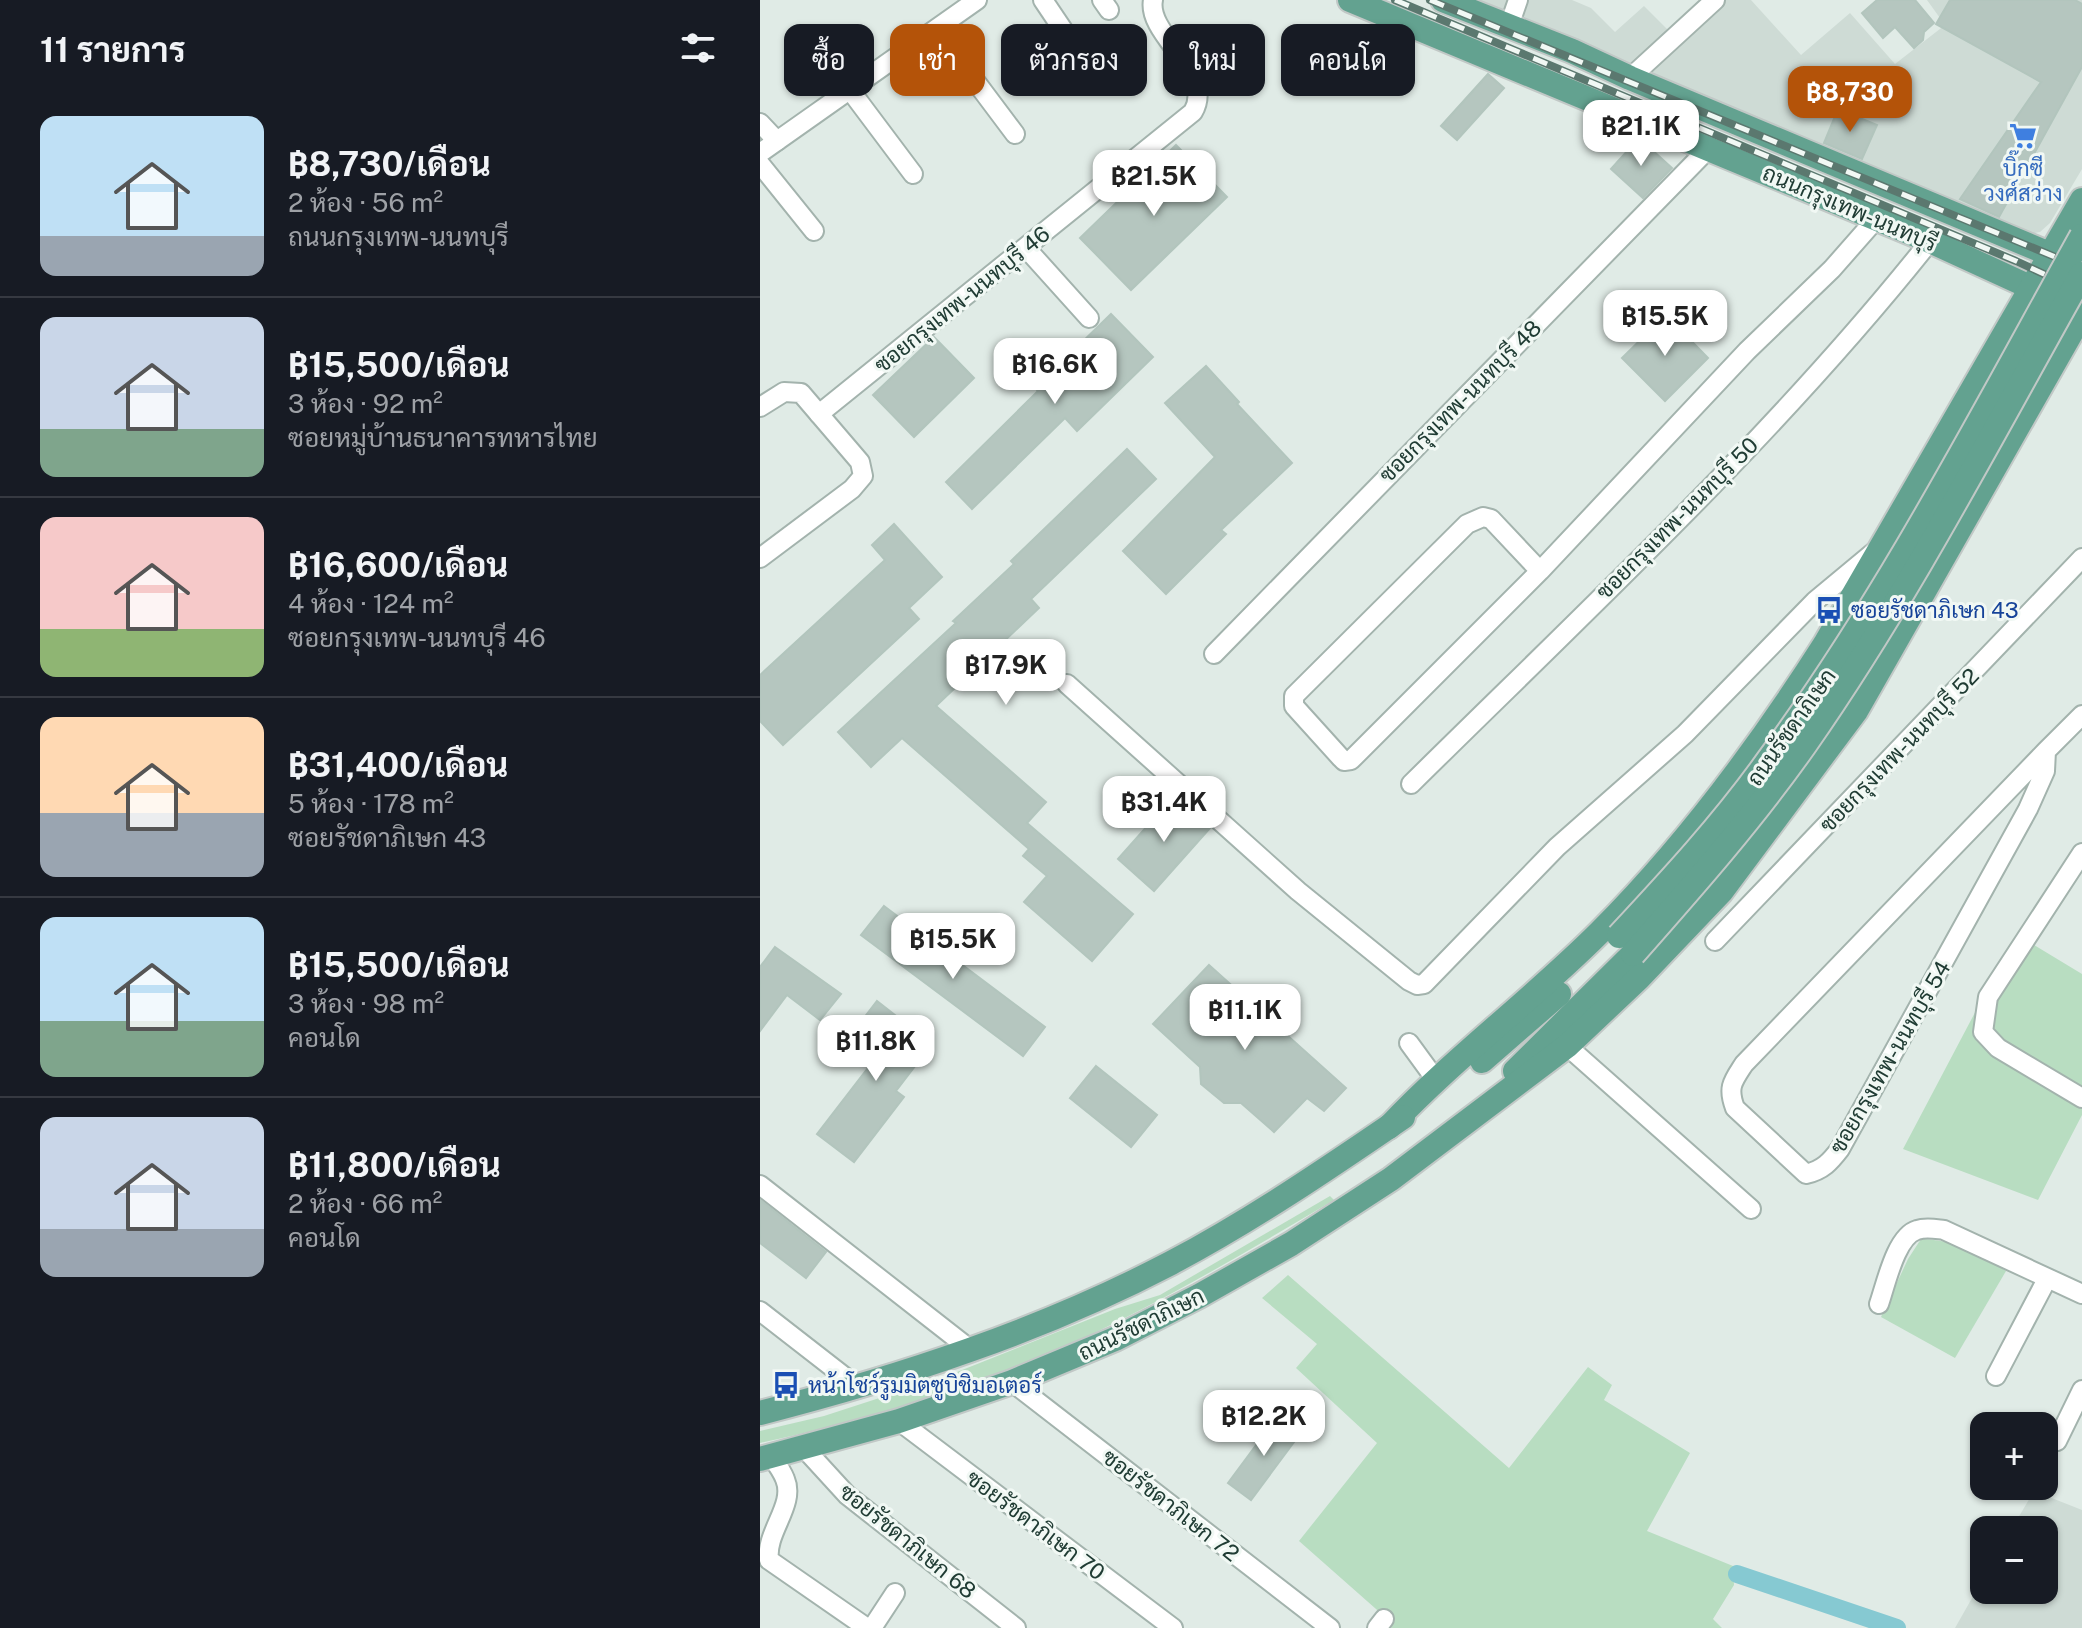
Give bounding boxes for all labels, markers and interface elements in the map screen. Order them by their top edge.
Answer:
chip: ซื้อ [784,24,874,96]
chip: เช่า [890,24,985,96]
chip: ตัวกรอง [1001,24,1147,96]
chip: ใหม่ [1163,24,1265,96]
chip: คอนโด [1281,24,1415,96]
icon: filters [676,26,720,70]
text: 11 รายการ [40,30,186,70]
pin: ฿8,730 [1785,66,1915,134]
text: ฿8,730 [1806,76,1894,107]
pin: ฿21.1K [1576,100,1706,168]
text: ฿21.1K [1601,110,1681,141]
supermarket icon: บิ๊กซี วงศ์สว่าง [2008,121,2038,151]
text: ฿8,730/เดือน [288,144,491,184]
icon: home [104,148,200,244]
pin: ฿21.5K [1089,150,1219,218]
place label: บิ๊กซี วงศ์สว่าง [1983,150,2063,206]
text: ฿21.5K [1111,160,1197,191]
street label: ถนนกรุงเทพ-นนทบุรี [1758,160,1941,259]
text: 2 ห้อง · 56 m² [288,187,443,218]
street label: ซอยกรุงเทพ-นนทบุรี 46 [869,220,1057,380]
text: ถนนกรุงเทพ-นนทบุรี [288,221,509,252]
pin: ฿15.5K [1600,290,1730,358]
text: ฿15.5K [1621,300,1709,331]
street label: ซอยกรุงเทพ-นนทบุรี 48 [1374,315,1549,490]
pin: ฿16.6K [990,338,1120,406]
text: ฿15,500/เดือน [288,345,510,385]
text: ฿16.6K [1012,348,1098,379]
icon: home [104,349,200,445]
text: 3 ห้อง · 92 m² [288,388,443,419]
text: ซอยหมู่บ้านธนาคารทหารไทย [288,422,598,453]
street label: ซอยกรุงเทพ-นนทบุรี 50 [1591,432,1765,606]
text: ฿16,600/เดือน [288,545,508,585]
icon: home [104,549,200,645]
text: 4 ห้อง · 124 m² [288,588,453,619]
bus stop icon: ซอยรัชดาภิเษก 43 [1814,595,1844,625]
place label: ซอยรัชดาภิเษก 43 [1851,597,2019,623]
text: ซอยกรุงเทพ-นนทบุรี 46 [288,622,546,653]
pin: ฿17.9K [941,639,1071,707]
text: ฿17.9K [965,649,1047,680]
street label: ซอยกรุงเทพ-นนทบุรี 52 [1814,663,1986,839]
street label: ถนนรัชดาภิเษก [1741,664,1841,790]
text: ฿31,400/เดือน [288,745,508,785]
icon: home [104,749,200,845]
pin: ฿31.4K [1099,776,1229,844]
text: ฿31.4K [1121,786,1207,817]
text: 5 ห้อง · 178 m² [288,788,454,819]
text: ซอยรัชดาภิเษก 43 [288,822,486,853]
pin: ฿15.5K [888,913,1018,981]
text: ฿15.5K [909,923,997,954]
text: ฿15,500/เดือน [288,945,510,985]
icon: home [104,949,200,1045]
street label: ซอยกรุงเทพ-นนทบุรี 54 [1824,956,1959,1160]
pin: ฿11.1K [1180,984,1310,1052]
text: 3 ห้อง · 98 m² [288,988,444,1019]
text: ฿11.1K [1208,994,1282,1025]
pin: ฿11.8K [811,1015,941,1083]
text: คอนโด [288,1022,361,1053]
text: ฿11.8K [835,1025,917,1056]
text: ฿11,800/เดือน [288,1145,501,1185]
icon: home [104,1149,200,1245]
text: 2 ห้อง · 66 m² [288,1188,442,1219]
text: คอนโด [288,1222,361,1253]
street label: ถนนรัชดาภิเษก [1074,1282,1208,1366]
bus stop icon: หน้าโชว์รูมมิตซูบิชิมอเตอร์ [771,1370,801,1400]
place label: หน้าโชว์รูมมิตซูบิชิมอเตอร์ [808,1371,1042,1401]
pin: ฿12.2K [1199,1390,1329,1458]
text: ฿12.2K [1221,1400,1307,1431]
map controls [1970,1412,2058,1604]
button: + [1970,1412,2058,1500]
street label: ซอยรัชดาภิเษก 72 [1097,1444,1245,1566]
street label: ซอยรัชดาภิเษก 70 [962,1465,1110,1585]
street label: ซอยรัชดาภิเษก 68 [835,1478,981,1604]
button: − [1970,1516,2058,1604]

